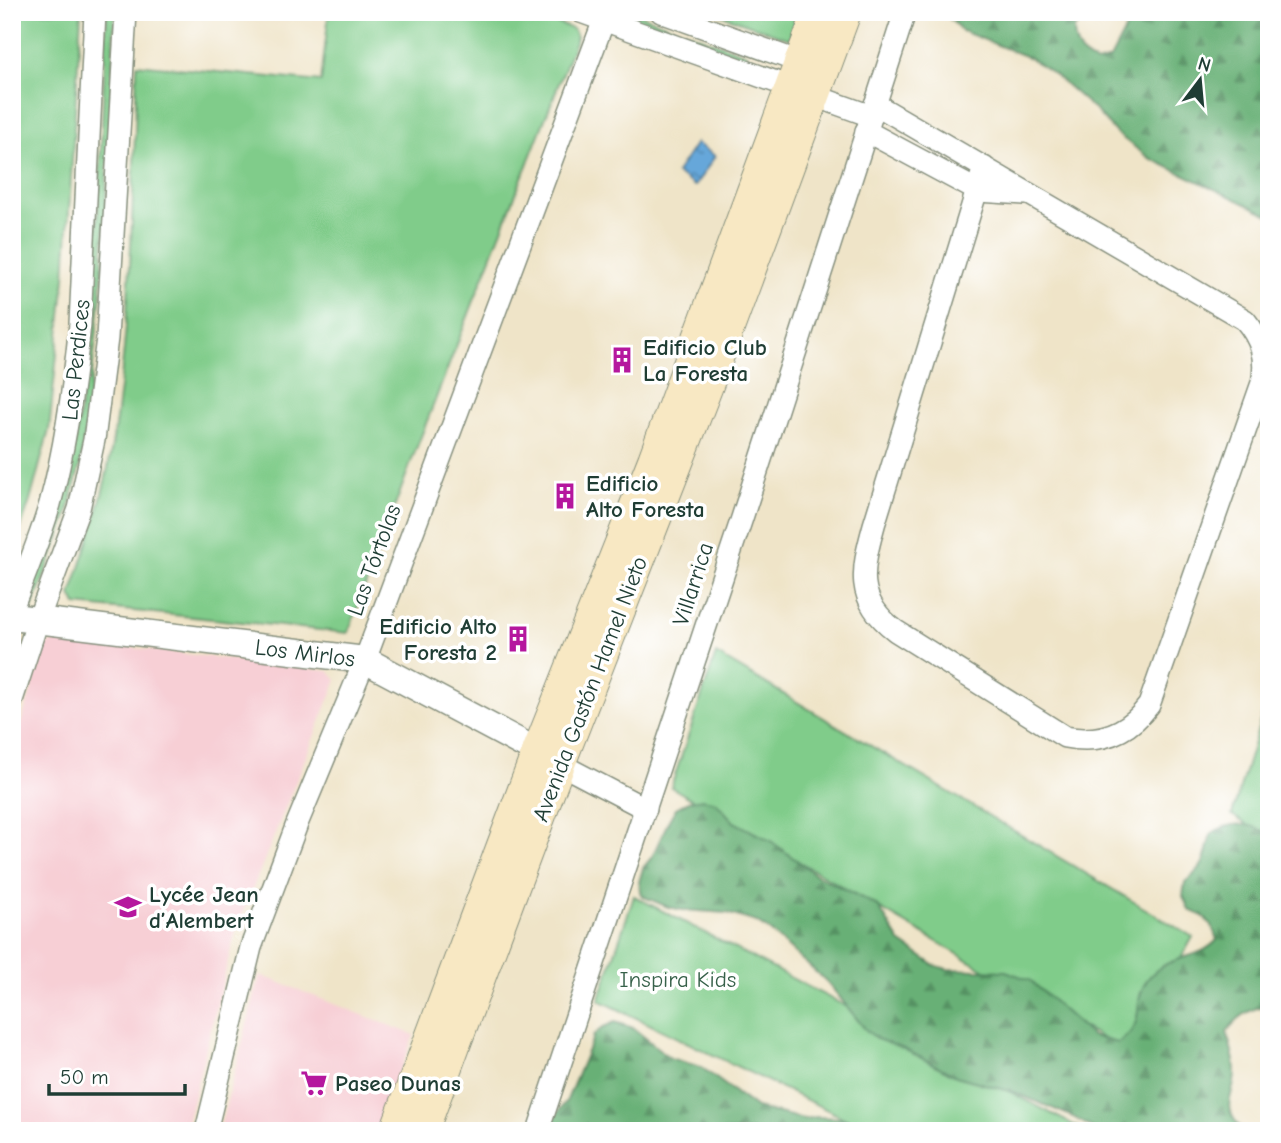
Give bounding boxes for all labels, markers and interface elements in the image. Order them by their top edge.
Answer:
north arrow [1166,46,1236,116]
text: N [1195,52,1213,77]
street label: Las Perdices [56,298,96,422]
place label: Edificio Club La Foresta [643,334,767,387]
building icon: Edificio Club La Foresta [607,345,637,375]
place label: Edificio Alto Foresta [586,470,705,523]
building icon: Edificio Alto Foresta [550,481,580,511]
street label: Las Tórtolas [341,501,407,619]
street label: Villarrica [667,539,719,629]
street label: Avenida Gastón Hamel Nieto [527,553,653,825]
place label: Edificio Alto Foresta 2 [379,613,497,666]
building icon: Edificio Alto Foresta 2 [503,624,533,654]
street label: Los Mirlos [253,633,357,673]
place label: Lycée Jean d’Alembert [149,881,259,934]
school or university icon: Lycée Jean d’Alembert [113,892,143,922]
park label: Inspira Kids [620,966,736,993]
scale bar [49,1052,186,1096]
text: 50 m [60,1065,109,1089]
supermarket icon: Paseo Dunas [299,1068,329,1098]
place label: Paseo Dunas [335,1070,461,1097]

